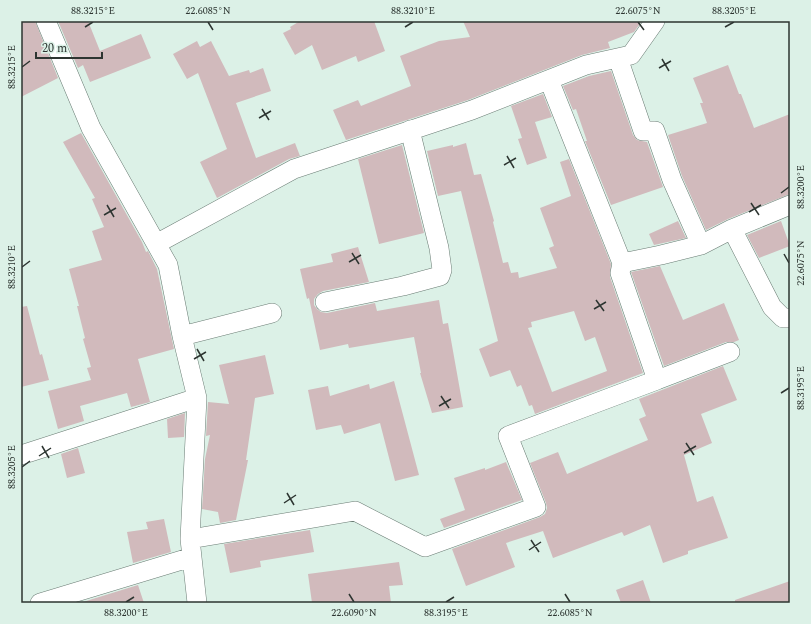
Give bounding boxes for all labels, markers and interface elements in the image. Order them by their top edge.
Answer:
text: 88.3215°E [71,3,115,19]
text: 22.6085°N [185,3,231,19]
text: 88.3210°E [391,3,435,19]
text: 22.6075°N [615,3,661,19]
text: 88.3205°E [712,3,756,19]
scale bar [36,34,102,60]
text: 20 m [42,39,67,58]
text: 88.3215°E [4,45,20,89]
text: 88.3200°E [793,165,809,209]
text: 22.6075°N [793,240,809,286]
text: 88.3210°E [4,245,20,289]
text: 88.3195°E [793,366,809,410]
text: 88.3205°E [4,445,20,489]
text: 88.3200°E [104,605,148,621]
text: 22.6090°N [331,605,377,621]
text: 88.3195°E [424,605,468,621]
text: 22.6085°N [547,605,593,621]

